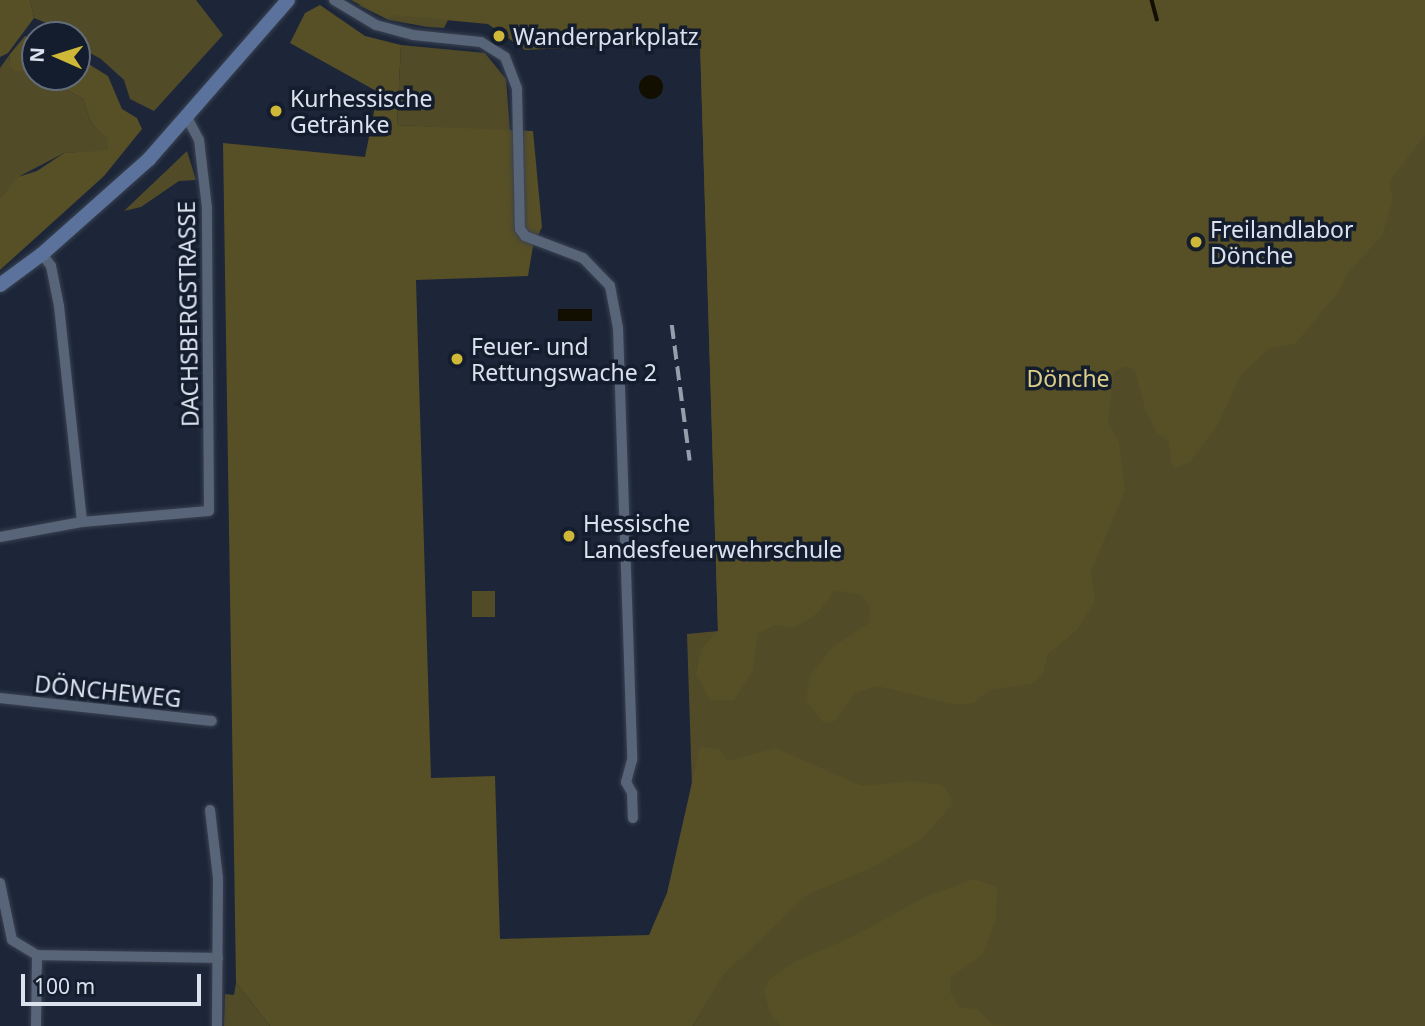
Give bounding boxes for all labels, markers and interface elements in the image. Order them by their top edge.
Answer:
north arrow [21,21,91,91]
place label: Wanderparkplatz [513,22,699,50]
marker: Wanderparkplatz [491,28,507,44]
text: N [24,47,50,63]
place label: Kurhessische Getränke [290,84,432,138]
marker: Kurhessische Getränke [268,103,284,119]
street label: DACHSBERGSTRASSE [172,201,204,427]
place label: Freilandlabor Dönche [1210,215,1353,269]
marker: Freilandlabor Dönche [1188,234,1204,250]
place label: Feuer- und Rettungswache 2 [471,332,657,386]
marker: Feuer- und Rettungswache 2 [449,351,465,367]
park label: Dönche [1026,364,1110,392]
place label: Hessische Landesfeuerwehrschule [583,509,842,563]
marker: Hessische Landesfeuerwehrschule [561,528,577,544]
street label: DÖNCHEWEG [33,670,183,712]
scale bar [24,960,205,1004]
text: 100 m [34,972,95,1000]

